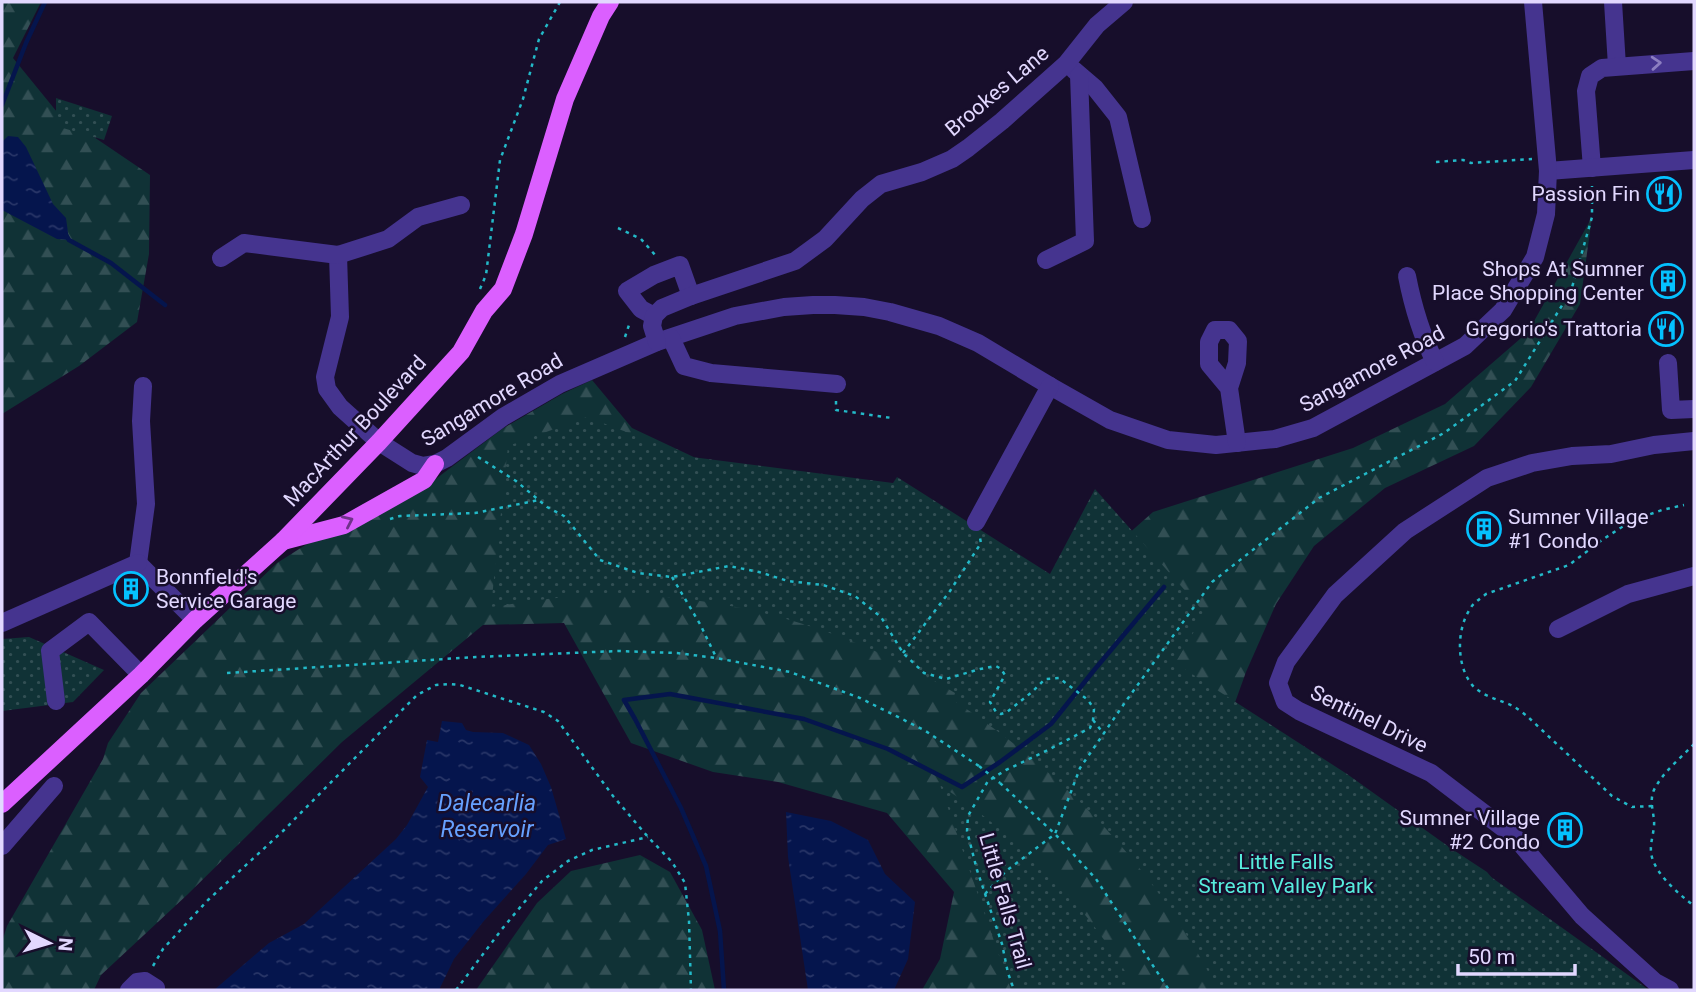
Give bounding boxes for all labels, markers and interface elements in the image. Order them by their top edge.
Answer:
street label: Brookes Lane [941,41,1053,141]
one-way arrow [1650,56,1661,71]
restaurant icon: Passion Fin [1645,175,1683,213]
place label: Passion Fin [1532,182,1640,206]
place label: Shops At Sumner Place Shopping Center [1432,257,1644,305]
building icon: Shops At Sumner Place Shopping Center [1649,262,1687,300]
restaurant icon: Gregorio's Trattoria [1647,310,1685,348]
place label: Gregorio's Trattoria [1466,317,1642,341]
street label: Sangamore Road [1295,321,1449,417]
street label: Sangamore Road [417,348,567,452]
street label: MacArthur Boulevard [279,351,431,511]
place label: Sumner Village #1 Condo [1508,505,1649,553]
building icon: Sumner Village #1 Condo [1465,510,1503,548]
one-way arrow [341,516,353,530]
place label: Bonnfield's Service Garage [156,565,296,613]
building icon: Bonnfield's Service Garage [112,570,150,608]
street label: Sentinel Drive [1306,680,1432,758]
water label: Dalecarlia Reservoir [438,790,536,843]
place label: Sumner Village #2 Condo [1399,806,1540,854]
building icon: Sumner Village #2 Condo [1546,811,1584,849]
street label: Little Falls Trail [974,830,1036,972]
park label: Little Falls Stream Valley Park [1198,850,1374,898]
north arrow [14,908,84,978]
scale bar [1458,932,1575,976]
text: N [53,937,77,952]
text: 50 m [1468,945,1515,969]

